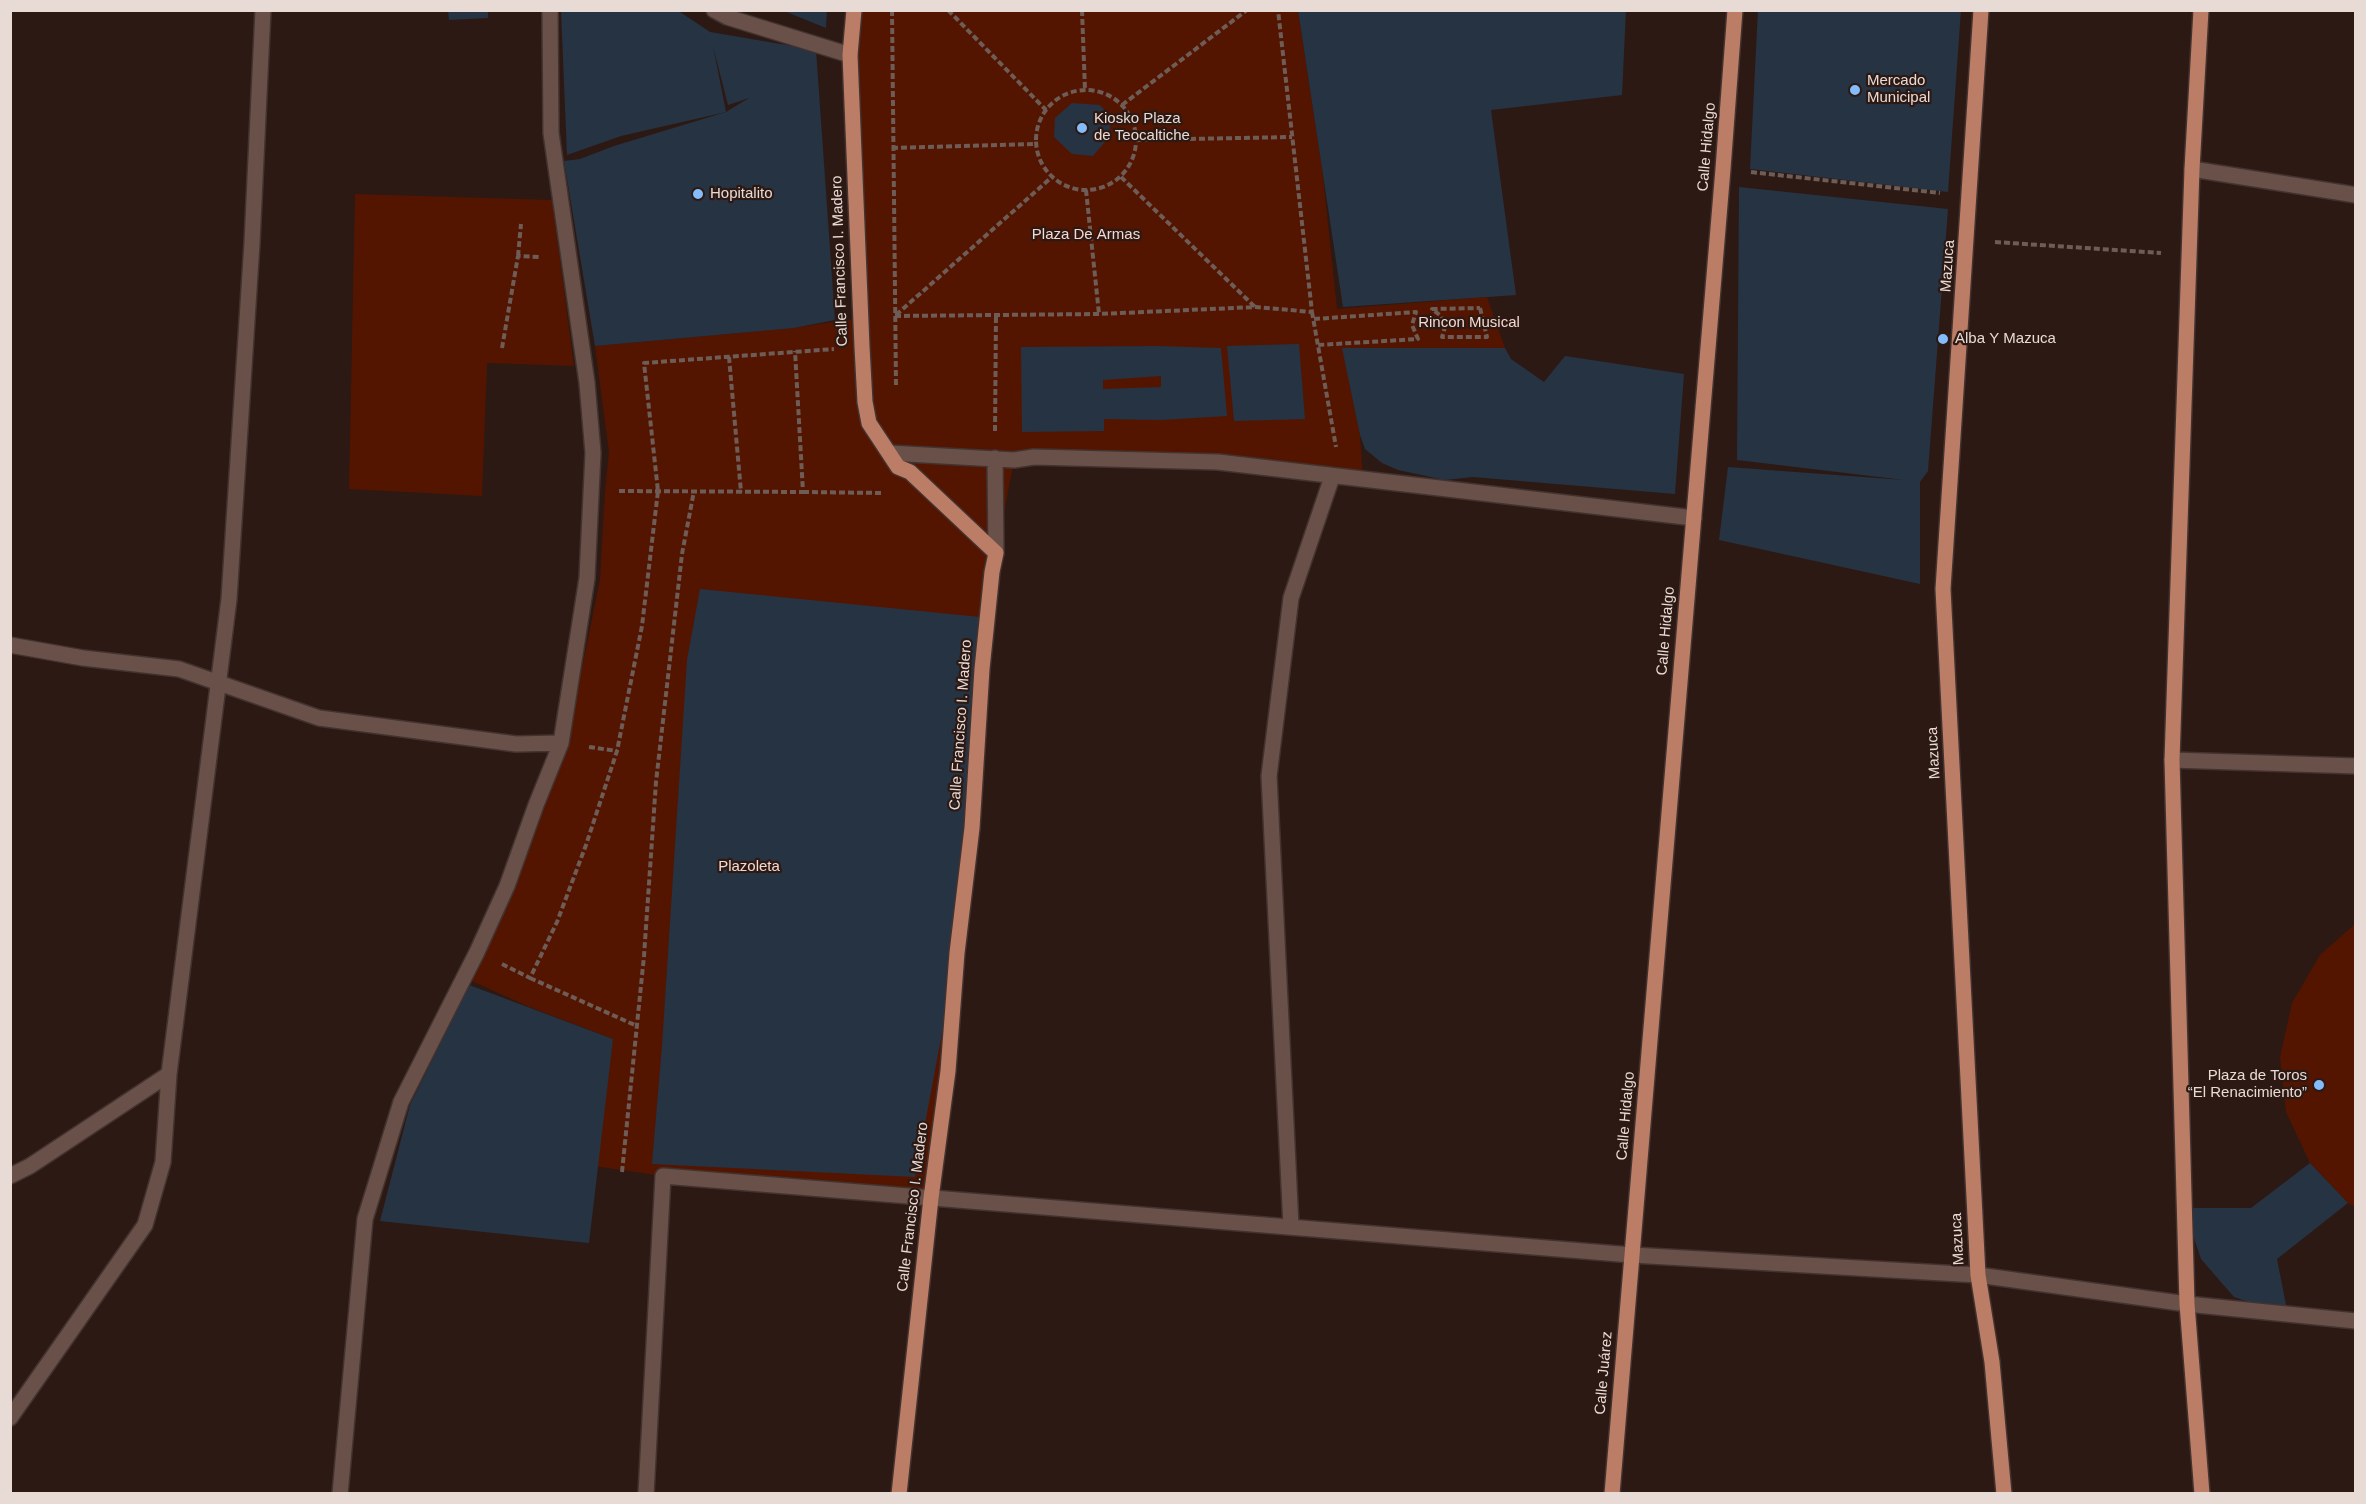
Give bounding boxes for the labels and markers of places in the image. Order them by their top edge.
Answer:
place label: Mercado Municipal [1867,72,1930,107]
marker: Mercado Municipal [1848,83,1862,97]
place label: Kiosko Plaza de Teocaltiche [1094,110,1190,145]
marker: Kiosko Plaza de Teocaltiche [1075,121,1089,135]
place label: Hopitalito [710,185,773,203]
marker: Hopitalito [691,187,705,201]
place label: Alba Y Mazuca [1955,330,2056,348]
marker: Alba Y Mazuca [1936,332,1950,346]
place label: Plaza de Toros “El Renacimiento” [2188,1067,2307,1102]
marker: Plaza de Toros “El Renacimiento” [2312,1078,2326,1092]

